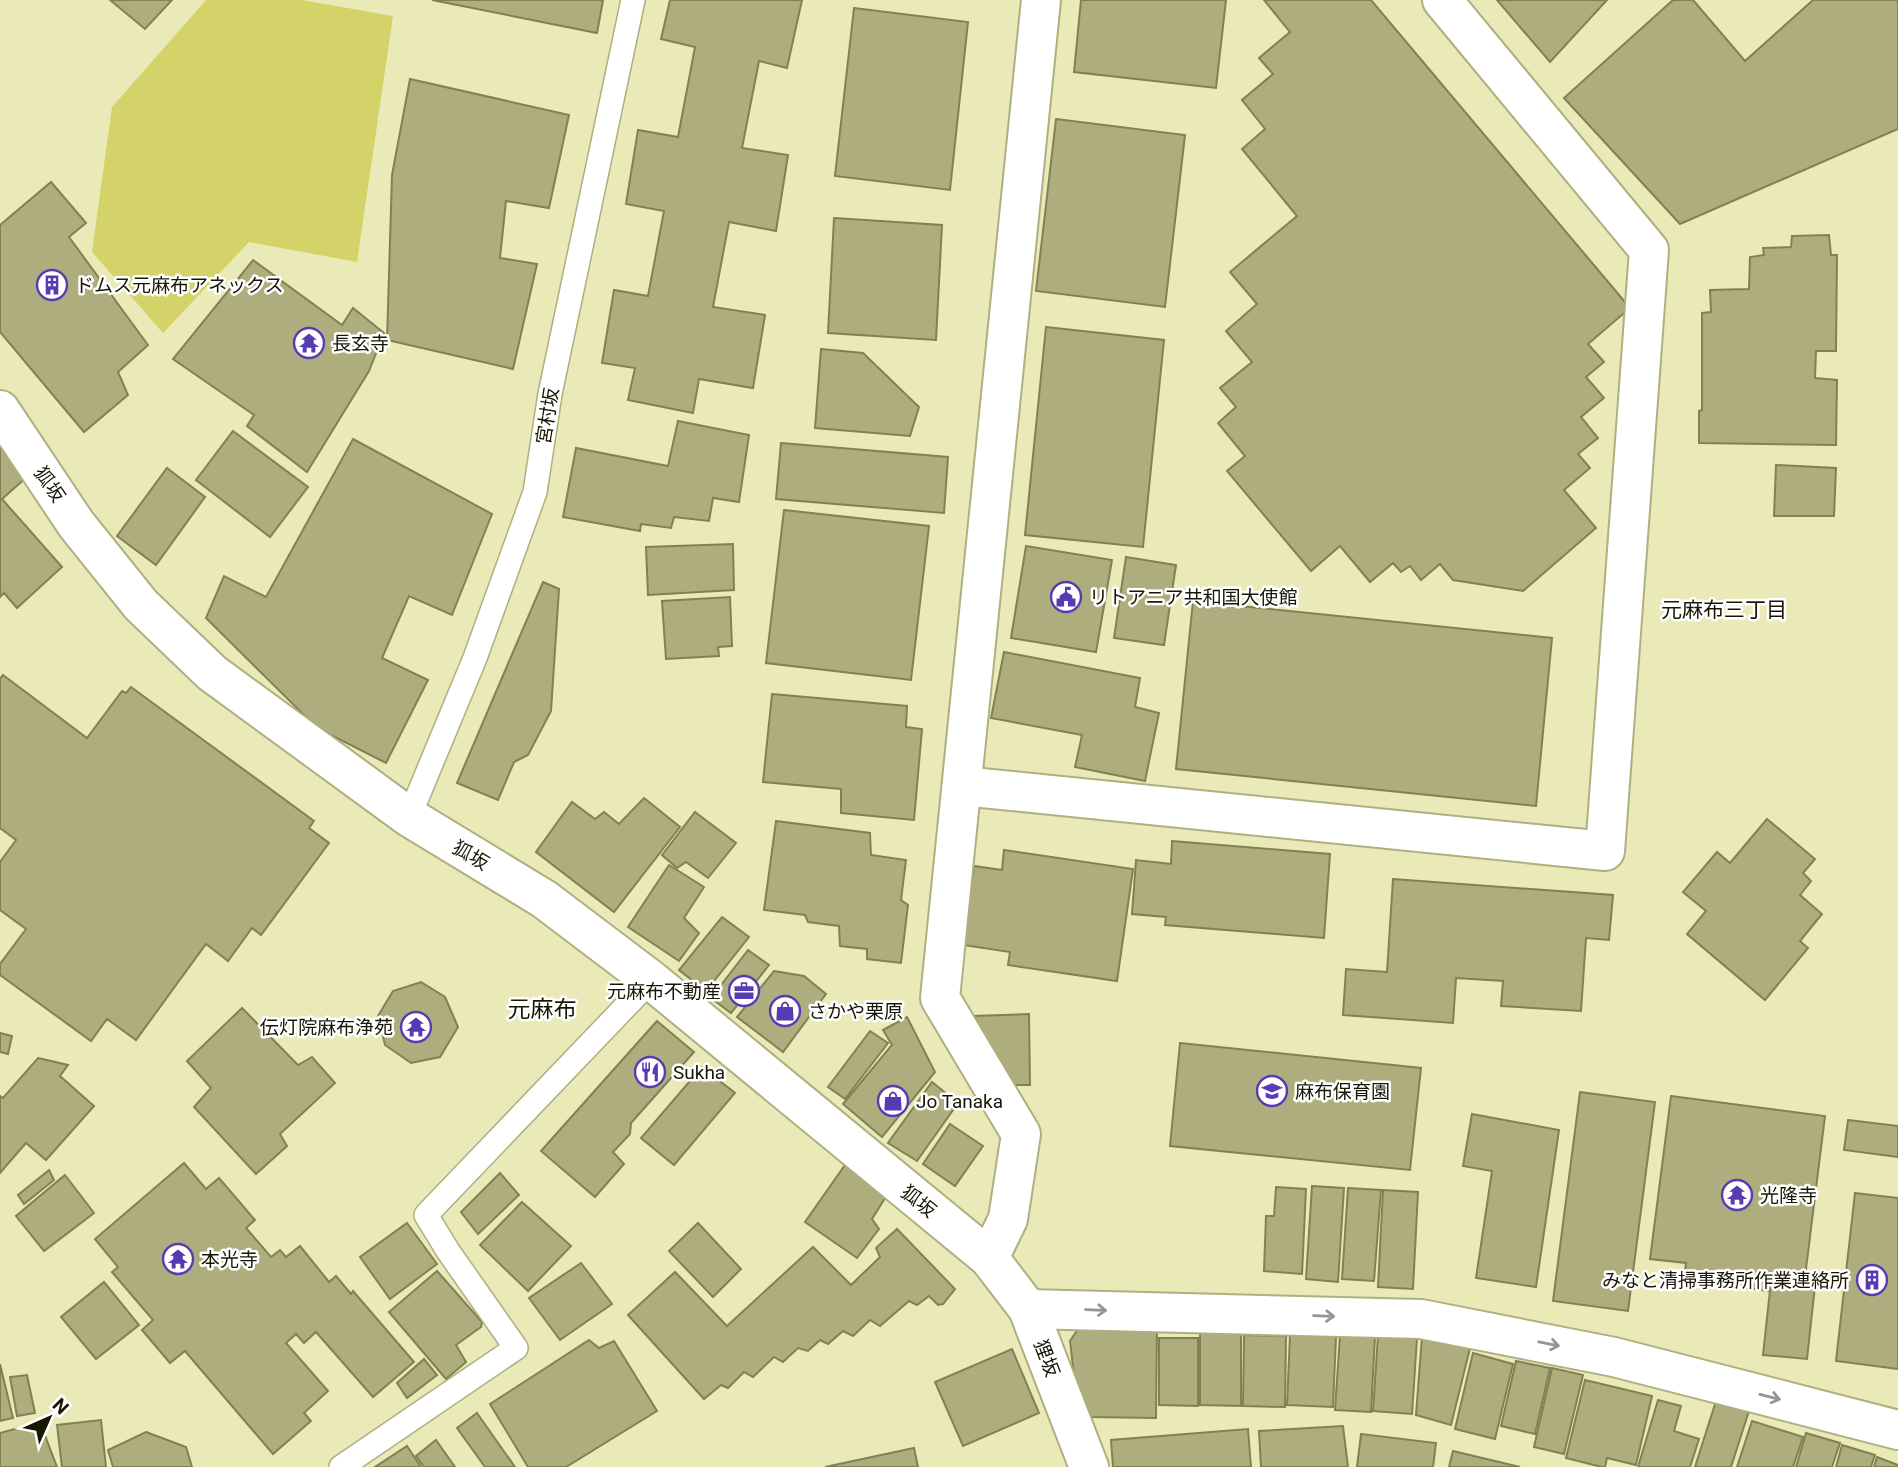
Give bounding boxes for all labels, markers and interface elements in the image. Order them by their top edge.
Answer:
building icon: ドムス元麻布アネックス [35,268,69,302]
place label: ドムス元麻布アネックス [75,274,283,297]
temple icon: 長玄寺 [292,326,326,360]
place label: 長玄寺 [332,332,389,355]
street label: 宮村坂 [532,386,563,446]
street label: 狐坂 [29,462,70,506]
public building icon: リトアニア共和国大使館 [1049,580,1083,614]
place label: リトアニア共和国大使館 [1089,586,1298,609]
district label: 元麻布三丁目 [1661,598,1787,622]
street label: 狐坂 [449,836,493,875]
office icon: 元麻布不動産 [727,974,761,1008]
place label: 元麻布不動産 [607,980,721,1003]
shop icon: さかや栗原 [768,994,802,1028]
district label: 元麻布 [508,996,577,1023]
place label: さかや栗原 [808,1000,903,1023]
temple icon: 伝灯院麻布浄苑 [399,1010,433,1044]
place label: 伝灯院麻布浄苑 [260,1016,393,1039]
restaurant icon: Sukha [633,1055,667,1089]
place label: Sukha [673,1061,725,1084]
school or university icon: 麻布保育園 [1255,1074,1289,1108]
place label: 麻布保育園 [1295,1080,1390,1103]
shop icon: Jo Tanaka [876,1084,910,1118]
place label: Jo Tanaka [916,1090,1003,1113]
temple icon: 光隆寺 [1720,1178,1754,1212]
street label: 狐坂 [897,1180,941,1222]
place label: 光隆寺 [1760,1184,1817,1207]
temple icon: 本光寺 [161,1242,195,1276]
place label: 本光寺 [201,1248,258,1271]
building icon: みなと清掃事務所作業連絡所 [1855,1263,1889,1297]
place label: みなと清掃事務所作業連絡所 [1602,1269,1849,1292]
one-way arrow [1085,1304,1108,1317]
one-way arrow [1312,1310,1335,1323]
street label: 狸坂 [1029,1336,1064,1380]
one-way arrow [1537,1338,1560,1352]
north arrow [14,1383,84,1453]
one-way arrow [1758,1391,1781,1404]
text: N [48,1393,74,1419]

